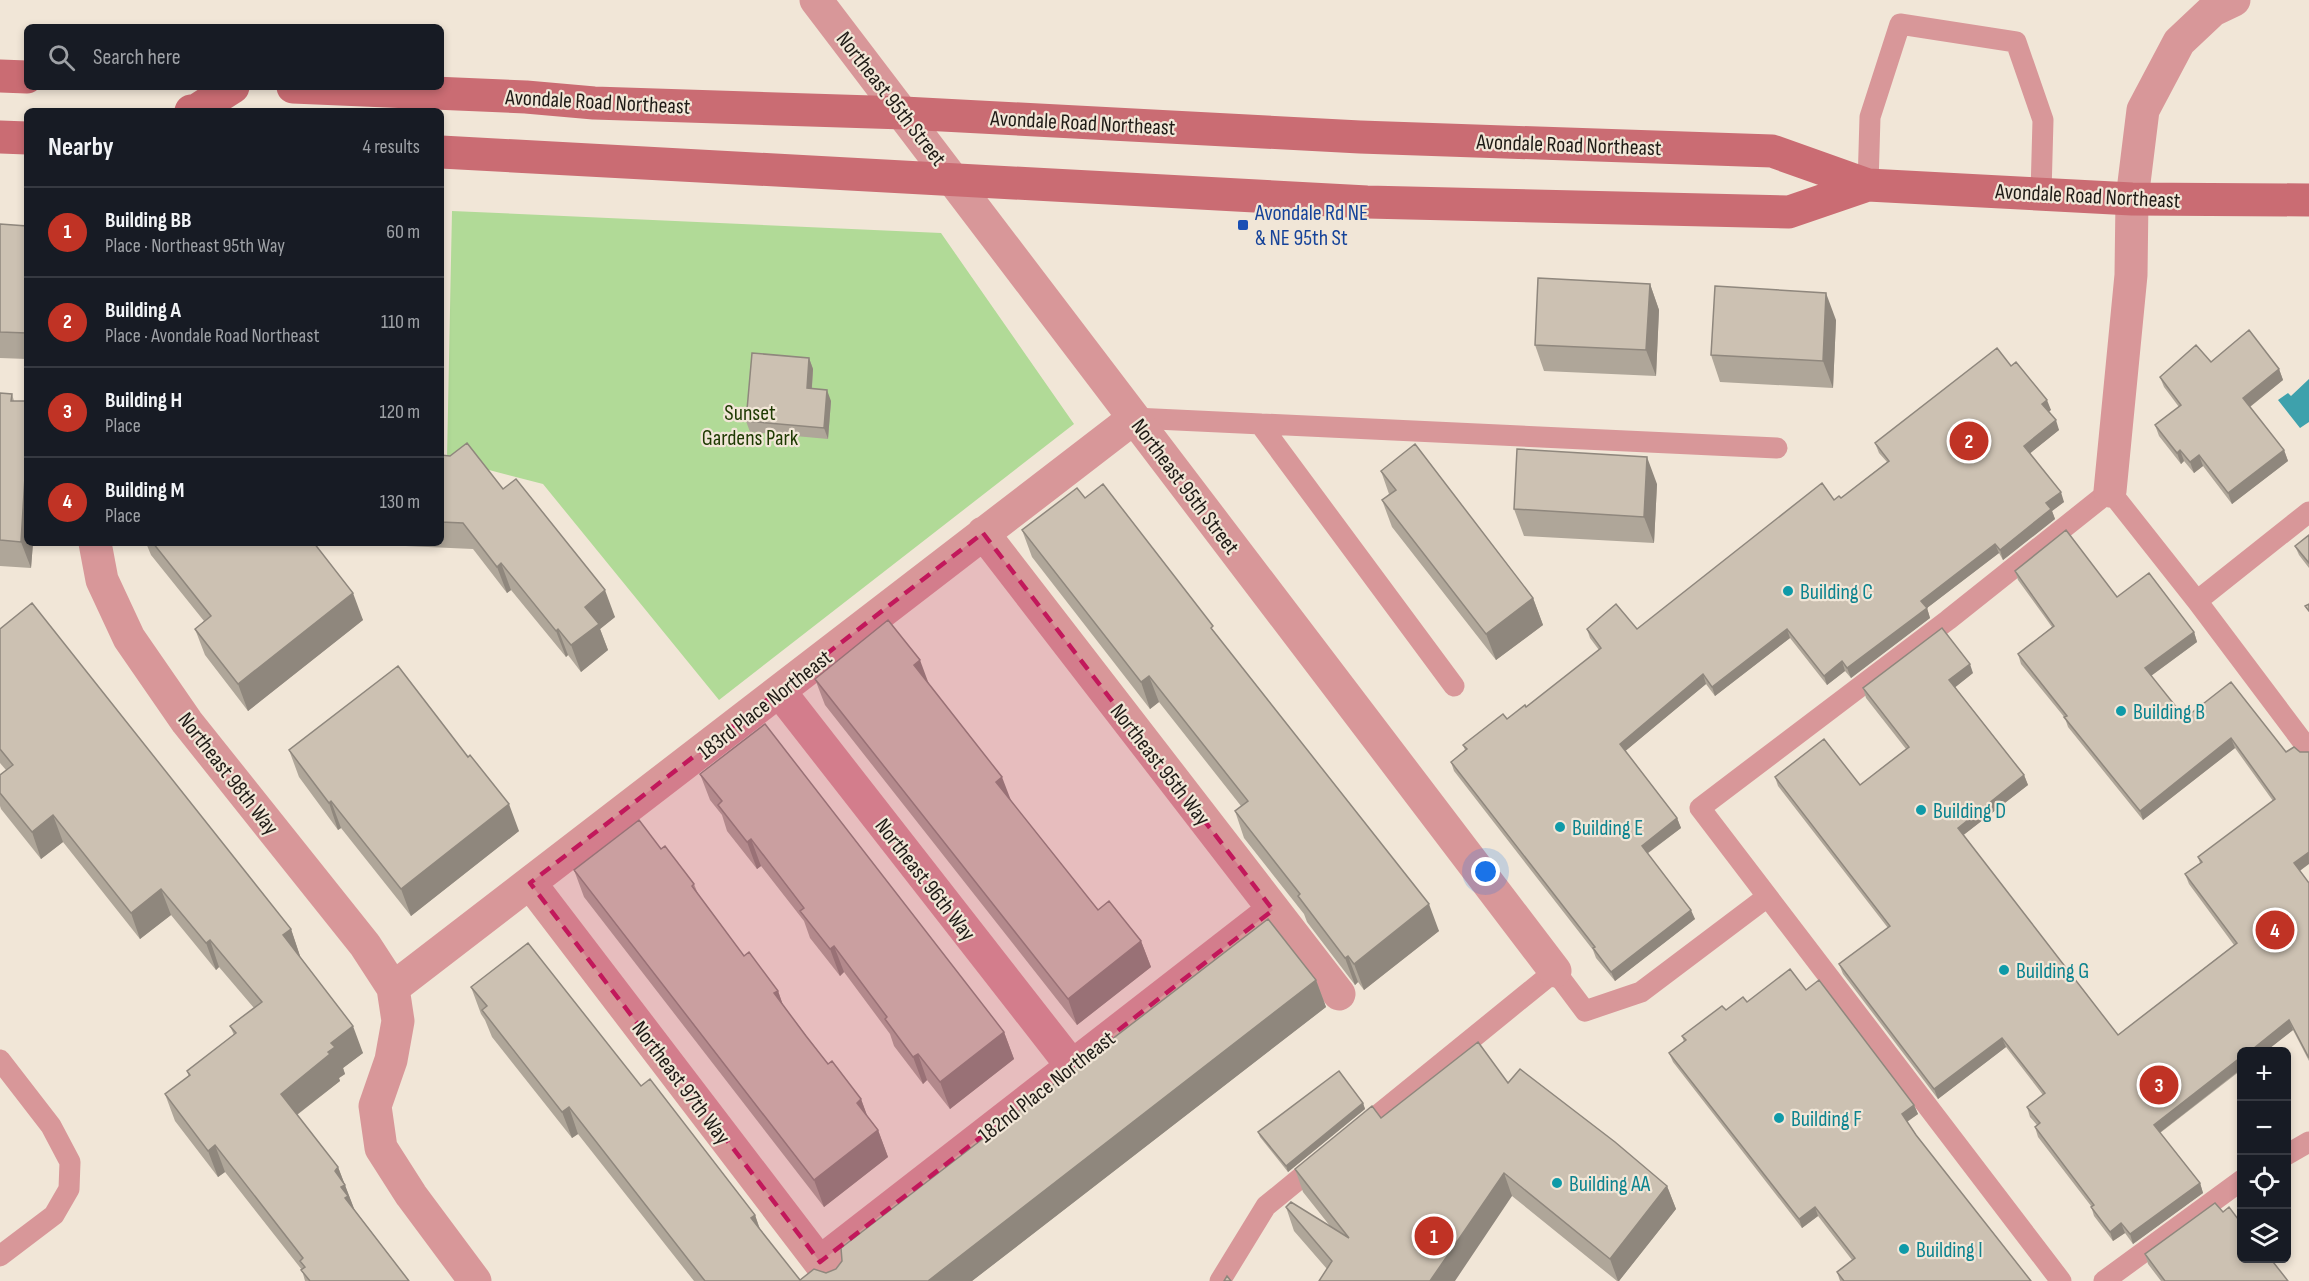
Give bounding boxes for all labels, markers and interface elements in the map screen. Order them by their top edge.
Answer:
search box [24,24,444,90]
street label: Northeast 95th Street [830,26,952,172]
icon: search [45,41,78,74]
text: Search here [93,44,180,71]
street label: Avondale Road Northeast [504,84,691,121]
street label: Avondale Road Northeast [989,105,1176,142]
street label: Avondale Road Northeast [1475,129,1662,162]
text: Nearby [48,132,114,163]
text: 4 results [363,135,420,159]
street label: Avondale Road Northeast [1994,178,2181,215]
place label: Avondale Rd NE & NE 95th St [1254,200,1368,252]
text: Building BB [105,207,191,234]
marker: Avondale Rd NE & NE 95th St [1236,218,1250,232]
text: 1 [64,220,71,244]
text: 60 m [386,220,420,244]
text: Place · Northeast 95th Way [105,234,285,258]
text: Building A [105,297,181,324]
text: 2 [63,310,72,334]
text: 110 m [381,310,420,334]
text: Place · Avondale Road Northeast [105,324,320,348]
text: Building H [105,387,182,414]
text: 3 [63,400,72,424]
text: 120 m [380,400,420,424]
park label: Sunset Gardens Park [702,400,799,452]
text: Place [105,414,141,438]
street label: Northeast 95th Street [1125,414,1245,560]
pin: 2 [1950,418,1988,464]
text: Building M [105,477,184,504]
text: 4 [63,490,72,514]
text: 130 m [380,490,420,514]
text: Place [105,504,141,528]
place label: Building C [1800,579,1873,606]
marker: Building C [1781,584,1795,598]
street label: 183rd Place Northeast [692,644,838,766]
street label: Northeast 95th Way [1104,699,1216,832]
place label: Building B [2133,699,2205,726]
marker: Building B [2114,704,2128,718]
street label: Northeast 98th Way [172,707,284,841]
place label: Building D [1933,798,2006,825]
marker: Building D [1914,803,1928,817]
street label: Northeast 96th Way [869,813,981,947]
place label: Building E [1572,815,1643,842]
marker: Building E [1553,820,1567,834]
your location [1471,857,1500,886]
pin: 4 [2256,908,2294,952]
place label: Building G [2016,958,2089,985]
marker: Building G [1997,963,2011,977]
street label: Northeast 97th Way [626,1016,736,1150]
street label: 182nd Place Northeast [973,1025,1121,1149]
map controls [2237,1047,2291,1263]
button: + [2237,1047,2291,1101]
pin: 3 [2140,1062,2178,1108]
button: − [2237,1101,2291,1155]
place label: Building F [1791,1106,1862,1133]
marker: Building F [1772,1111,1786,1125]
button: locate [2237,1155,2291,1209]
place label: Building AA [1569,1171,1651,1198]
marker: Building AA [1550,1176,1564,1190]
button: layers [2237,1209,2291,1263]
pin: 1 [1414,1214,1454,1258]
place label: Building I [1916,1237,1983,1264]
marker: Building I [1897,1242,1911,1256]

